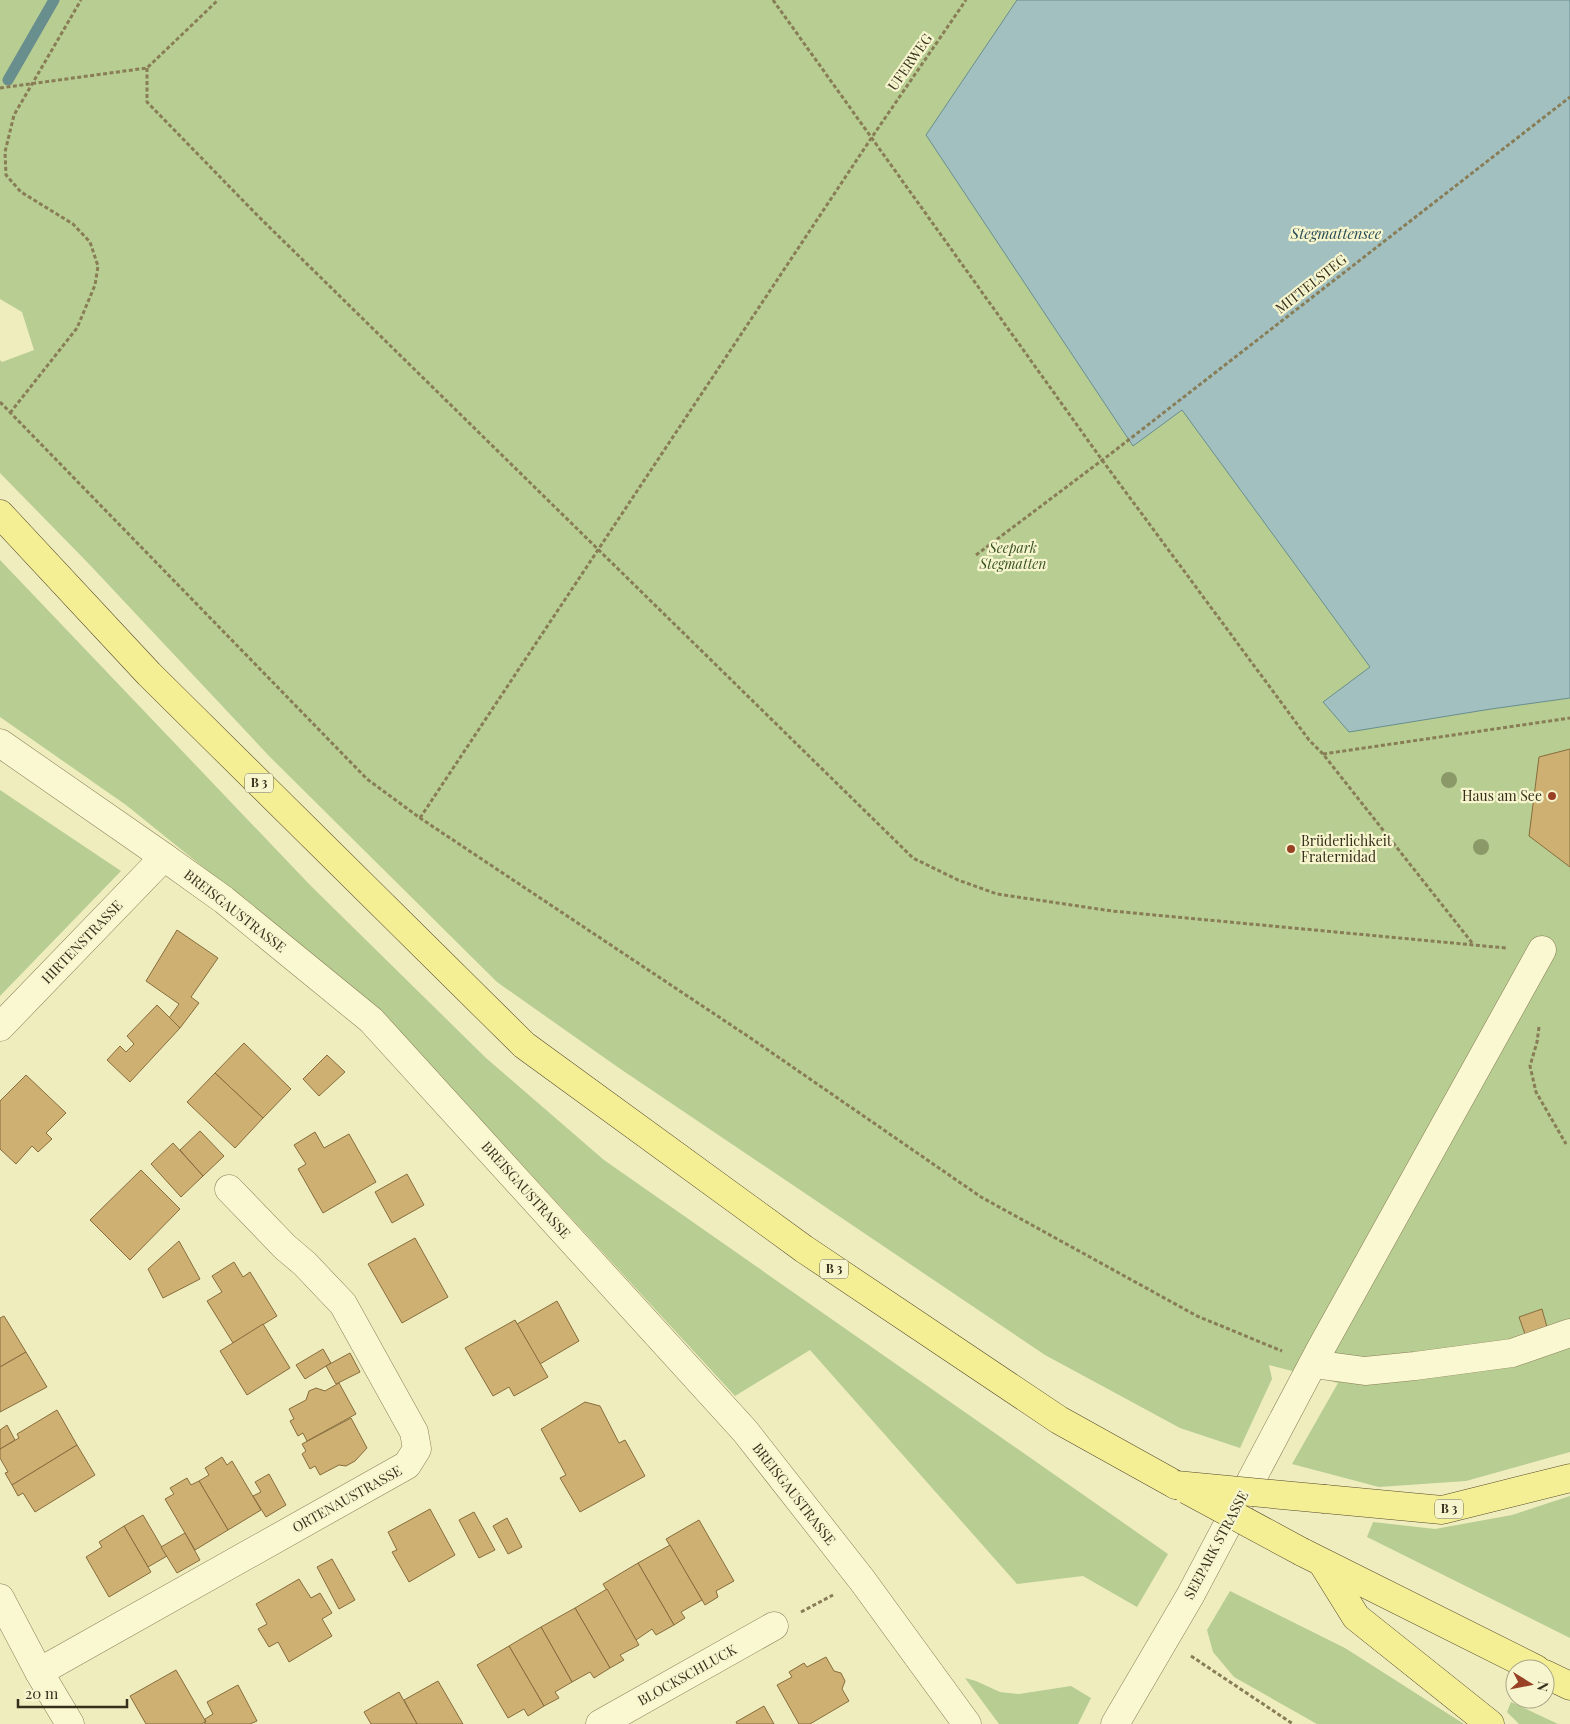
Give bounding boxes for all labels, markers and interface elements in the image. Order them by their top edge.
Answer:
street label: UFERWEG [883,29,936,94]
water label: Stegmattensee [1290,223,1382,243]
street label: MITTELSTEG [1271,250,1350,317]
park label: Seepark Stegmatten [979,538,1046,573]
road number: B 3 [245,774,273,792]
place label: Haus am See [1462,786,1542,805]
marker: Haus am See [1546,790,1558,802]
place label: Brüderlichkeit Fraternidad [1301,831,1393,866]
marker: Brüderlichkeit Fraternidad [1285,843,1297,855]
street label: BREISGAUSTRASSE [180,865,290,956]
street label: HIRTENSTRASSE [37,896,126,988]
street label: BREISGAUSTRASSE [478,1137,575,1242]
road number: B 3 [820,1260,848,1278]
street label: BREISGAUSTRASSE [749,1439,840,1549]
street label: ORTENAUSTRASSE [289,1461,405,1537]
street label: SEEPARK STRASSE [1179,1487,1252,1602]
road number: B 3 [1435,1500,1463,1518]
street label: BLOCKSCHLUCK [634,1639,740,1710]
north arrow [1505,1659,1555,1709]
scale bar [18,1676,126,1708]
text: N [1533,1680,1554,1693]
text: 20 m [25,1683,59,1703]

